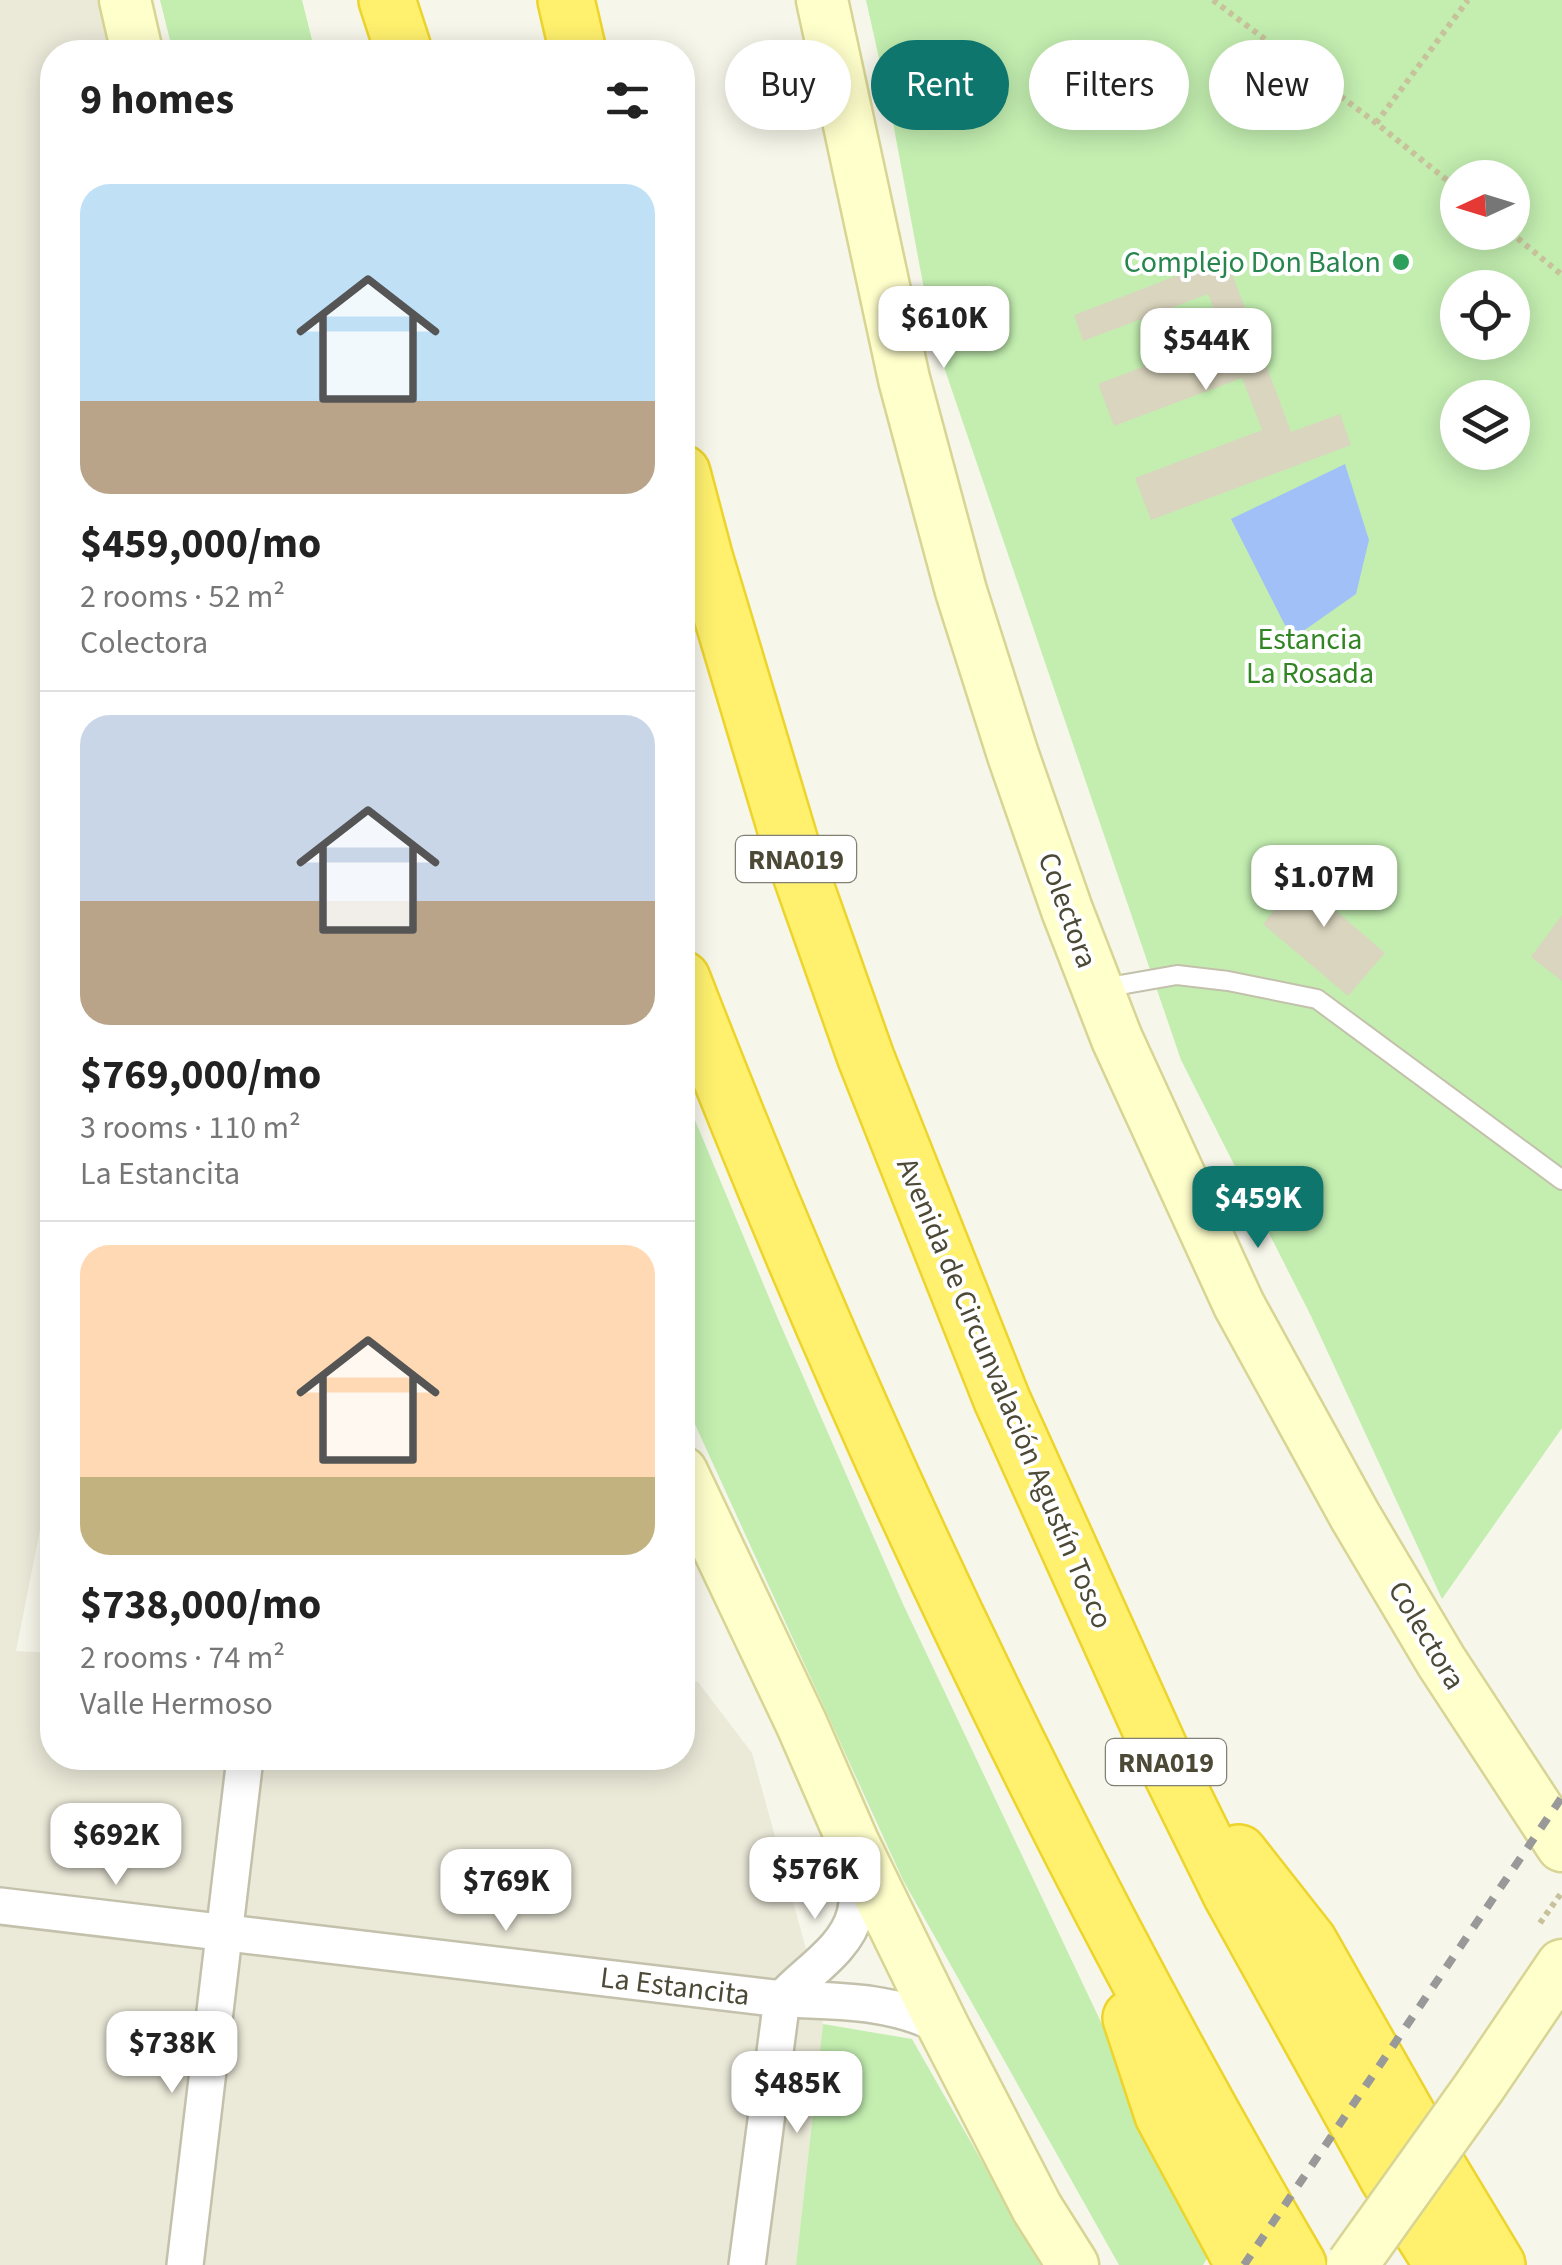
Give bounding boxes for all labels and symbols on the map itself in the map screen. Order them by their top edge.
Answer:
north arrow [1440,160,1530,250]
place label: Complejo Don Balon [1124,241,1381,284]
marker: Complejo Don Balon [1390,251,1412,273]
pin: $610K [874,286,1014,371]
pin: $544K [1136,308,1276,393]
park label: Estancia La Rosada [1246,618,1374,695]
road number: RNA019 [736,836,856,882]
pin: $1.07M [1243,845,1405,930]
street label: Colectora [1027,846,1108,974]
street label: Avenida de Circunvalación Agustín Tosco [886,1151,1124,1635]
pin: $459K [1188,1166,1328,1251]
street label: Colectora [1377,1573,1476,1698]
road number: RNA019 [1106,1739,1226,1785]
pin: $692K [46,1803,186,1888]
pin: $576K [745,1837,885,1922]
pin: $769K [436,1849,576,1934]
street label: La Estancita [598,1956,752,2017]
pin: $738K [102,2011,242,2096]
pin: $485K [727,2051,867,2136]

